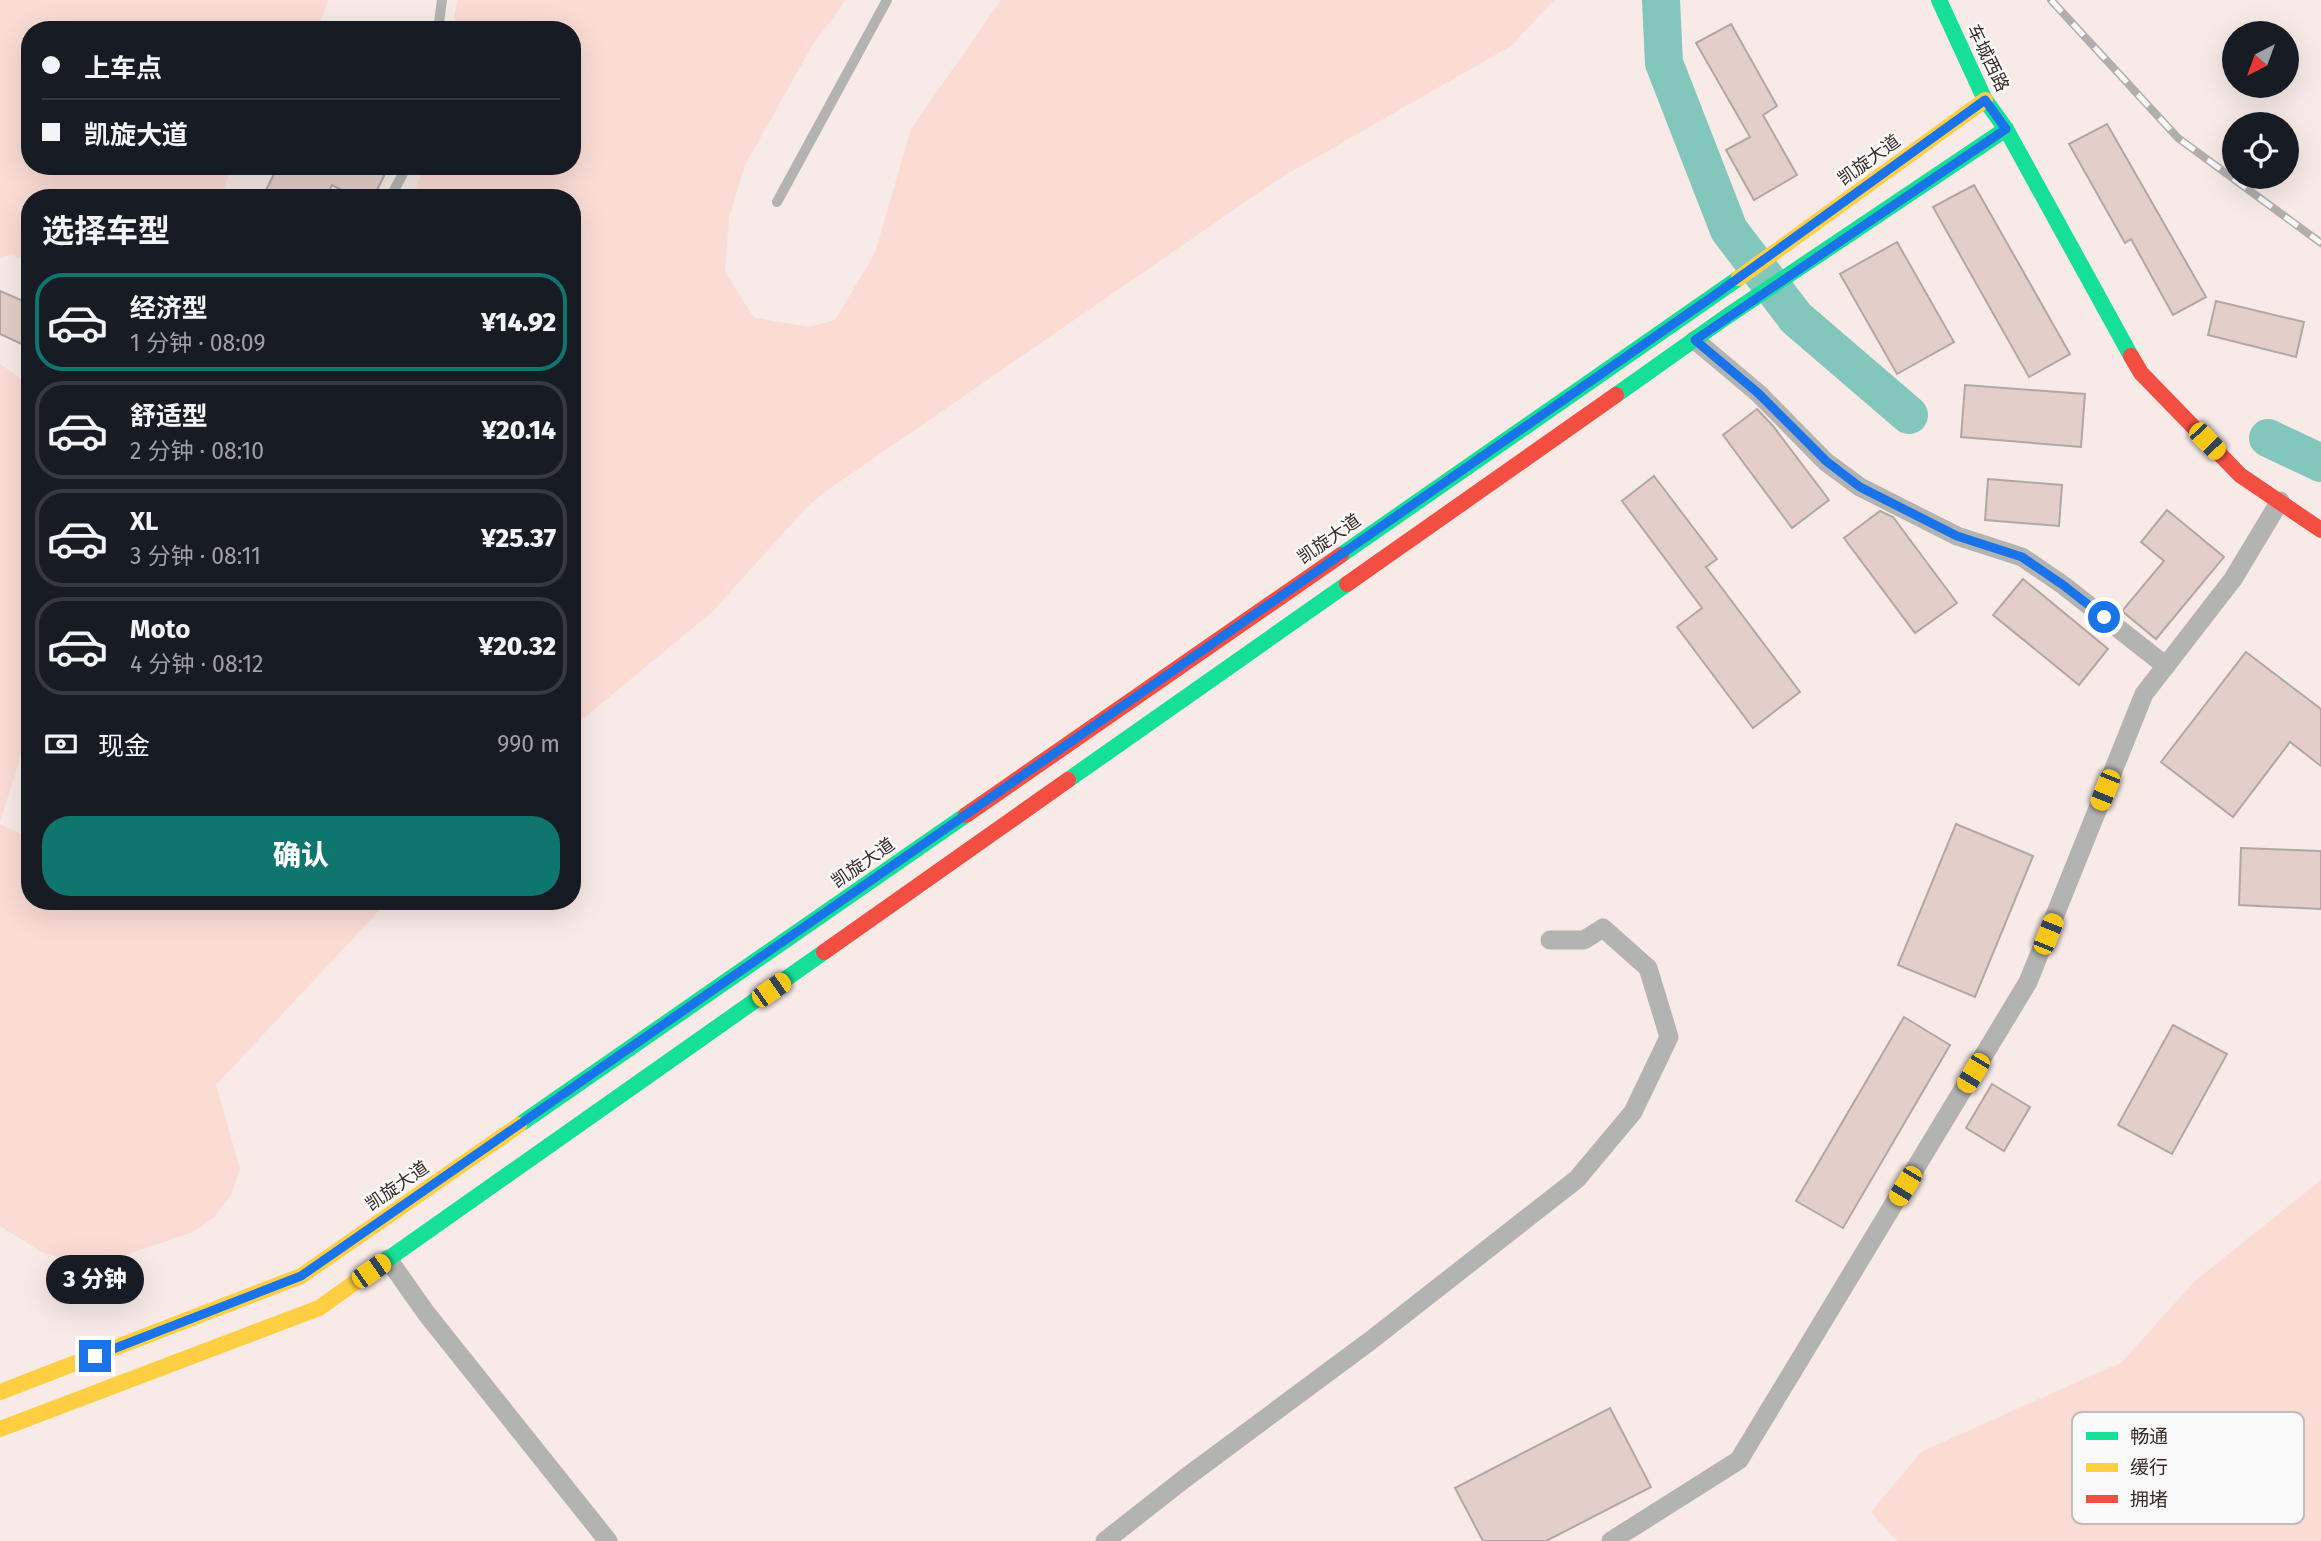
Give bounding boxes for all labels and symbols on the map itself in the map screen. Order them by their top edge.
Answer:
street label: 车城西路 [1962,21,2014,95]
north arrow [2222,21,2300,98]
street label: 凯旋大道 [1833,130,1905,190]
car [2185,419,2230,463]
street label: 凯旋大道 [1293,509,1365,569]
route start [2088,601,2120,633]
car [2088,767,2123,813]
street label: 凯旋大道 [827,833,899,893]
car [2031,911,2066,957]
car [748,969,795,1011]
car [1954,1050,1993,1096]
street label: 凯旋大道 [361,1156,433,1216]
car [1886,1163,1925,1209]
car [348,1250,395,1292]
callout: 3 分钟 [46,1254,144,1304]
route end [79,1340,111,1372]
legend [2072,1412,2304,1524]
text: 畅通 [2130,1425,2168,1448]
text: 缓行 [2130,1456,2168,1479]
text: 拥堵 [2130,1488,2168,1511]

